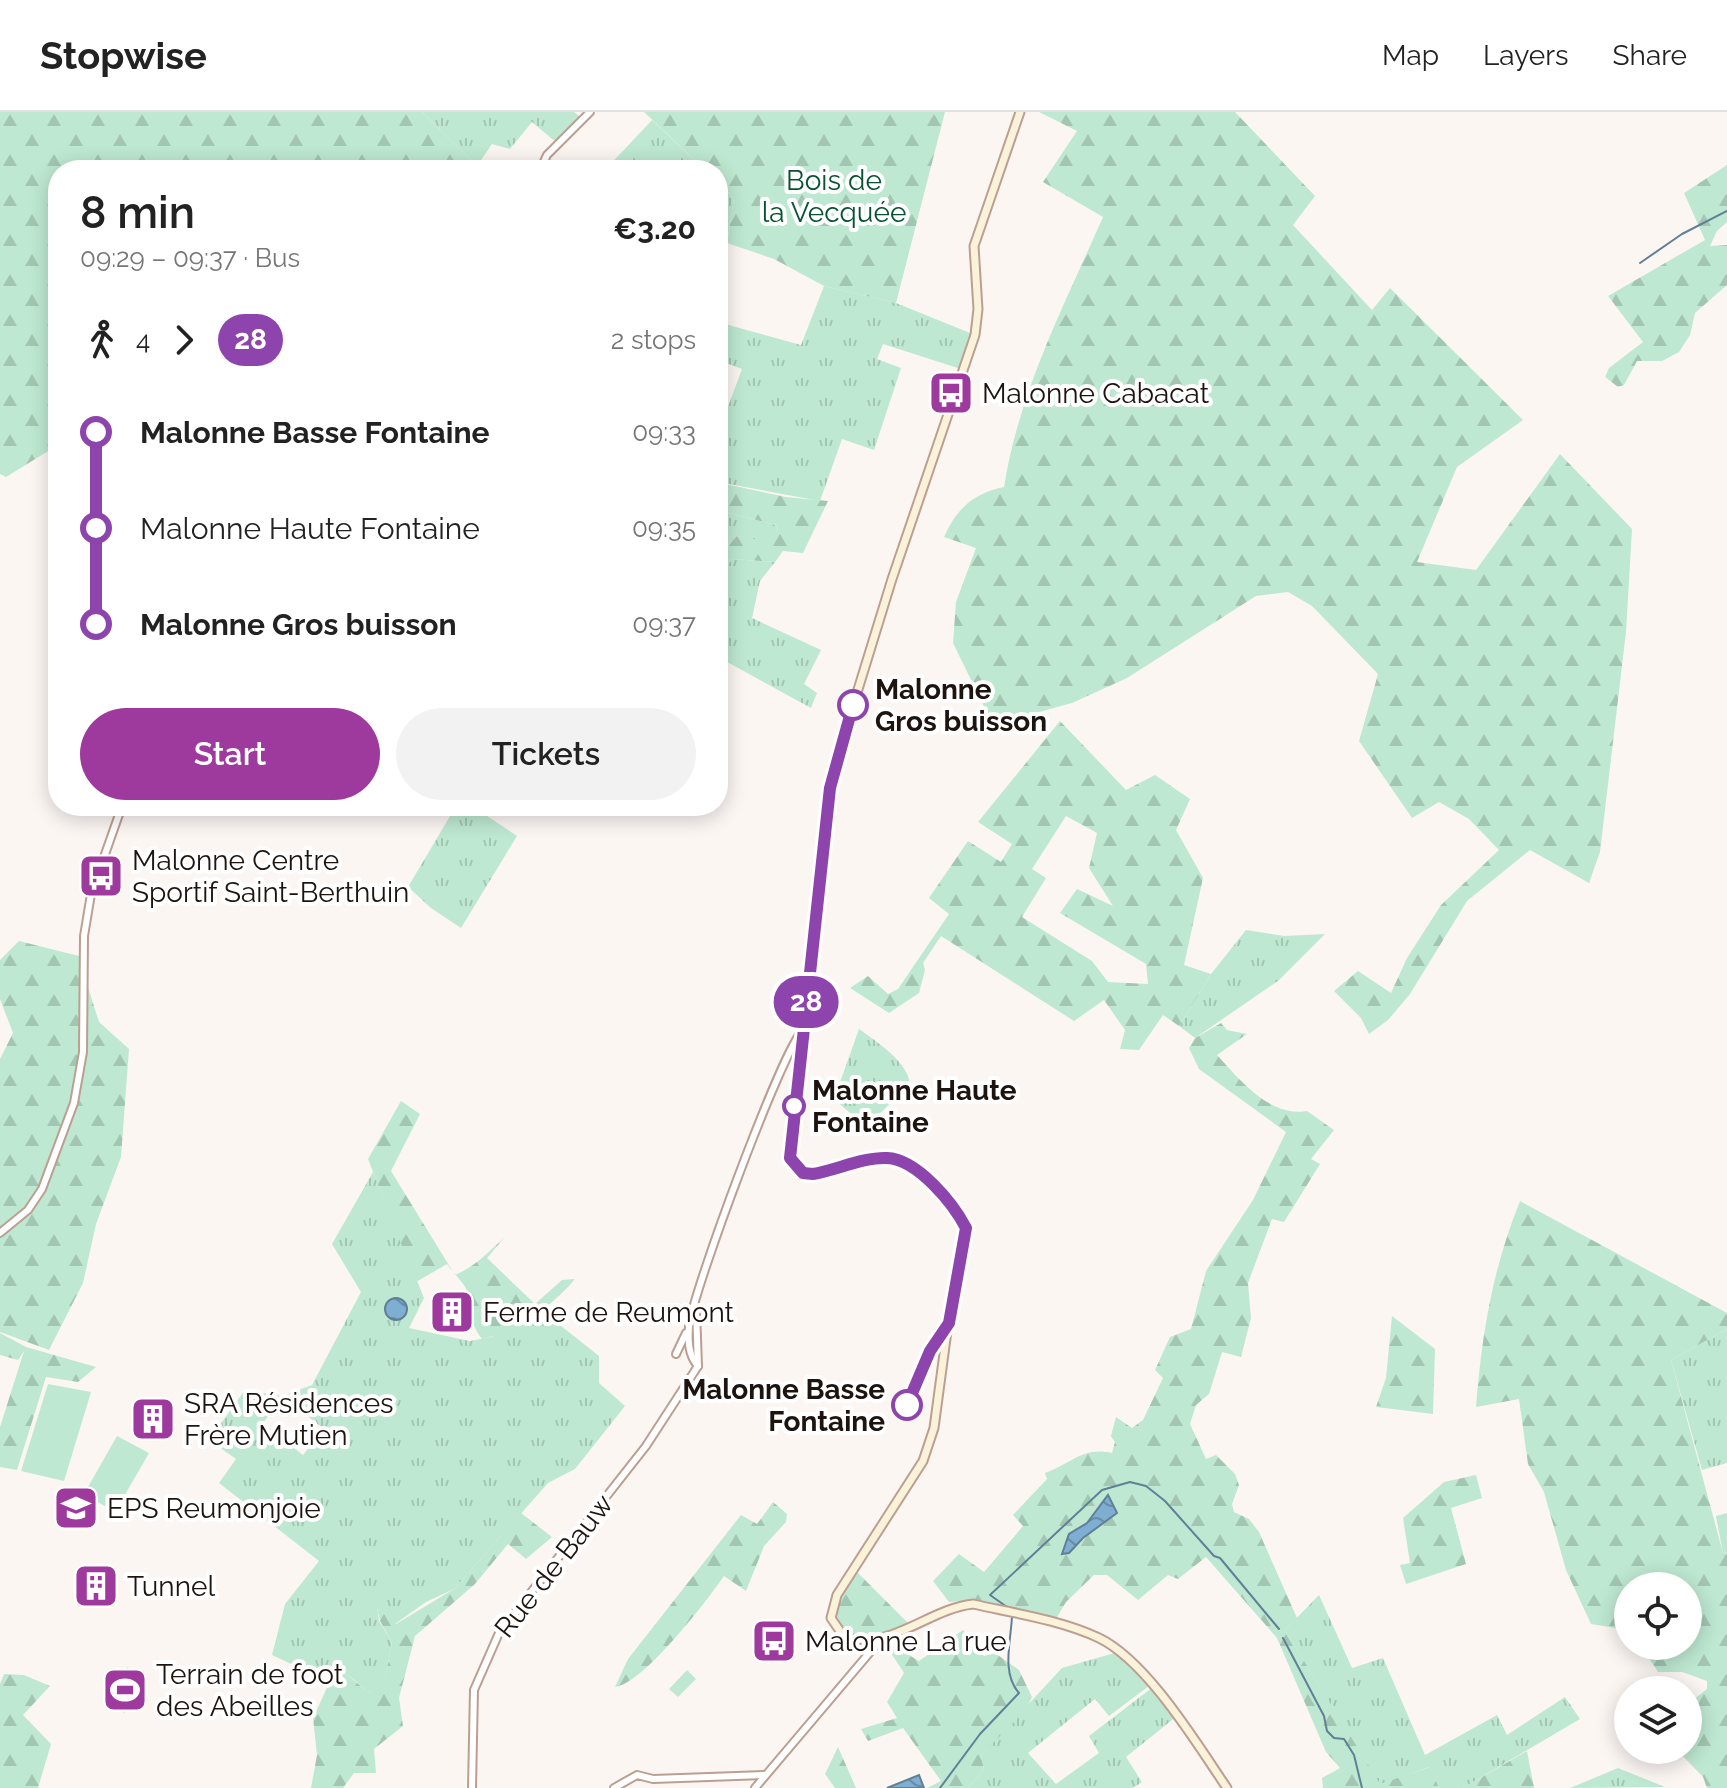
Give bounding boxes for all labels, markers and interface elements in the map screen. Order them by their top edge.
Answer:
text: Stopwise [40,33,207,78]
text: Map [1382,39,1439,72]
text: Layers [1483,39,1569,72]
text: Share [1613,39,1687,72]
park label: Bois de la Vecquée [762,164,906,229]
text: 8 min [80,187,195,238]
text: €3.20 [613,211,696,246]
text: 09:29 – 09:37 · Bus [80,243,300,273]
icon: walk [80,318,124,362]
icon: forward [162,318,206,362]
text: 28 [234,323,267,356]
text: 4 [136,325,150,355]
text: 2 stops [611,325,696,355]
bus stop icon: Malonne Cabacat [927,369,975,417]
place label: Malonne Cabacat [982,377,1210,410]
text: Malonne Basse Fontaine [140,415,490,450]
text: 09:33 [632,417,696,447]
text: Malonne Haute Fontaine [140,511,480,546]
text: 09:35 [632,513,696,543]
text: Malonne Gros buisson [140,607,457,642]
text: 09:37 [632,609,696,639]
place label: Malonne Gros buisson [875,673,1047,738]
marker: Malonne Gros buisson [838,690,868,720]
button: Start [80,708,380,800]
button: Tickets [396,708,696,800]
place label: Malonne Centre Sportif Saint-Berthuin [132,844,409,909]
bus stop icon: Malonne Centre Sportif Saint-Berthuin [77,852,125,900]
line badge: 28 [770,976,842,1028]
text: 28 [790,985,822,1018]
place label: Malonne Haute Fontaine [812,1074,1017,1139]
marker: Malonne Haute Fontaine [783,1095,805,1117]
building icon: Ferme de Reumont [428,1288,476,1336]
place label: Ferme de Reumont [483,1296,735,1329]
place label: Malonne Basse Fontaine [682,1373,885,1438]
place label: SRA Résidences Frère Mutien [184,1387,394,1452]
marker: Malonne Basse Fontaine [892,1390,922,1420]
building icon: SRA Résidences Frère Mutien [129,1395,177,1443]
school or university icon: EPS Reumonjoie [52,1484,100,1532]
street label: Rue de Bauw [488,1488,620,1644]
place label: EPS Reumonjoie [107,1492,321,1525]
building icon: Tunnel [72,1562,120,1610]
place label: Tunnel [127,1570,215,1603]
map controls [1614,1572,1702,1764]
button: locate [1614,1572,1702,1660]
bus stop icon: Malonne La rue [750,1617,798,1665]
place label: Malonne La rue [805,1625,1007,1658]
place label: Terrain de foot des Abeilles [156,1658,344,1723]
sports icon: Terrain de foot des Abeilles [101,1666,149,1714]
button: layers [1614,1676,1702,1764]

